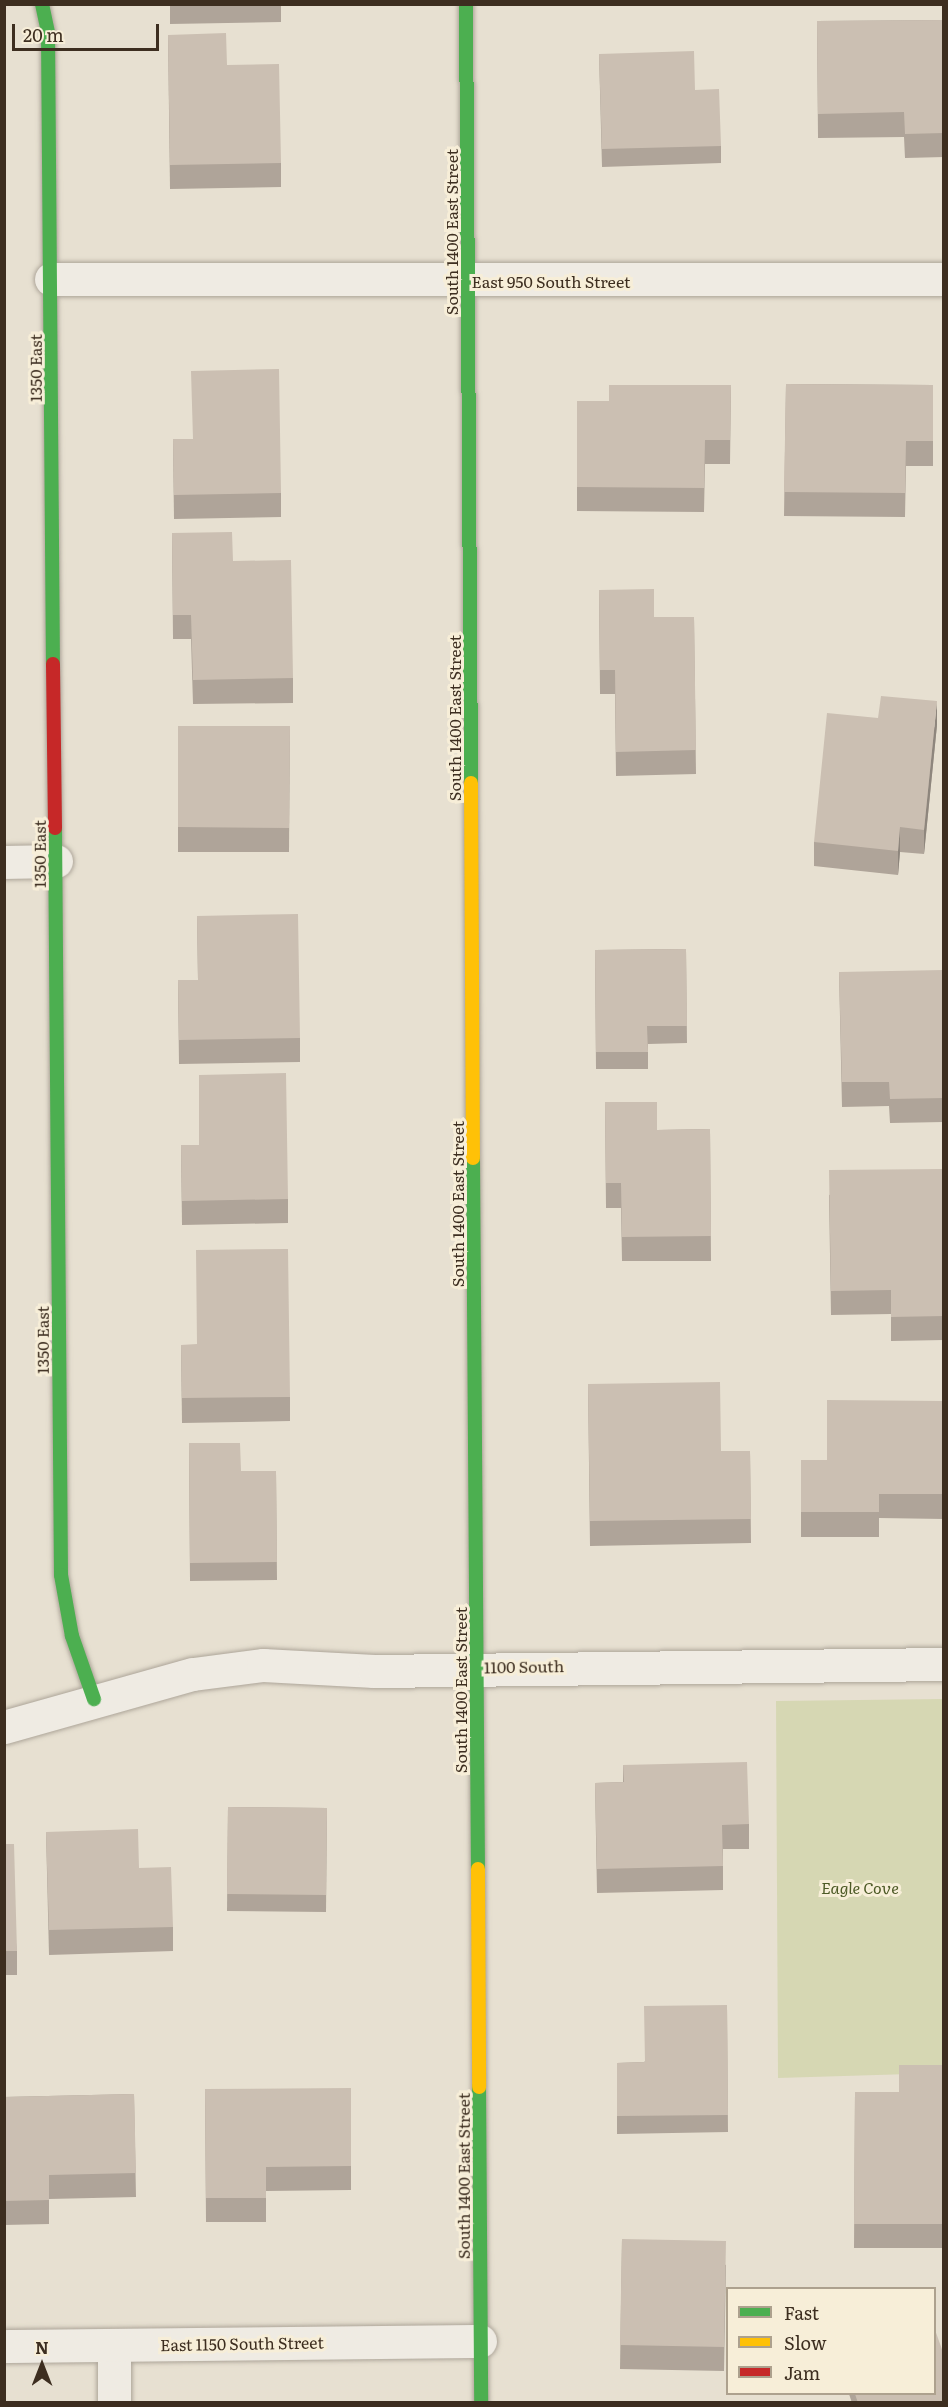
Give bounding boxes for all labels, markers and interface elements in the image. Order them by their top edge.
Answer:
scale bar [15,12,162,50]
text: 20 m [23,21,64,48]
street label: South 1400 East Street [441,149,461,315]
street label: East 950 South Street [472,271,630,291]
street label: 1350 East [25,334,45,402]
street label: South 1400 East Street [444,635,464,801]
street label: 1350 East [29,820,49,888]
street label: South 1400 East Street [447,1121,467,1287]
street label: 1350 East [32,1306,52,1374]
street label: South 1400 East Street [450,1607,470,1773]
street label: 1100 South [484,1656,564,1676]
park label: Eagle Cove [821,1877,899,1897]
street label: South 1400 East Street [453,2093,473,2259]
legend [726,2287,936,2395]
text: Fast [784,2299,819,2326]
text: Slow [784,2329,826,2356]
street label: East 1150 South Street [160,2332,324,2354]
north arrow [12,2335,72,2395]
text: N [35,2335,49,2359]
text: Jam [784,2359,820,2386]

